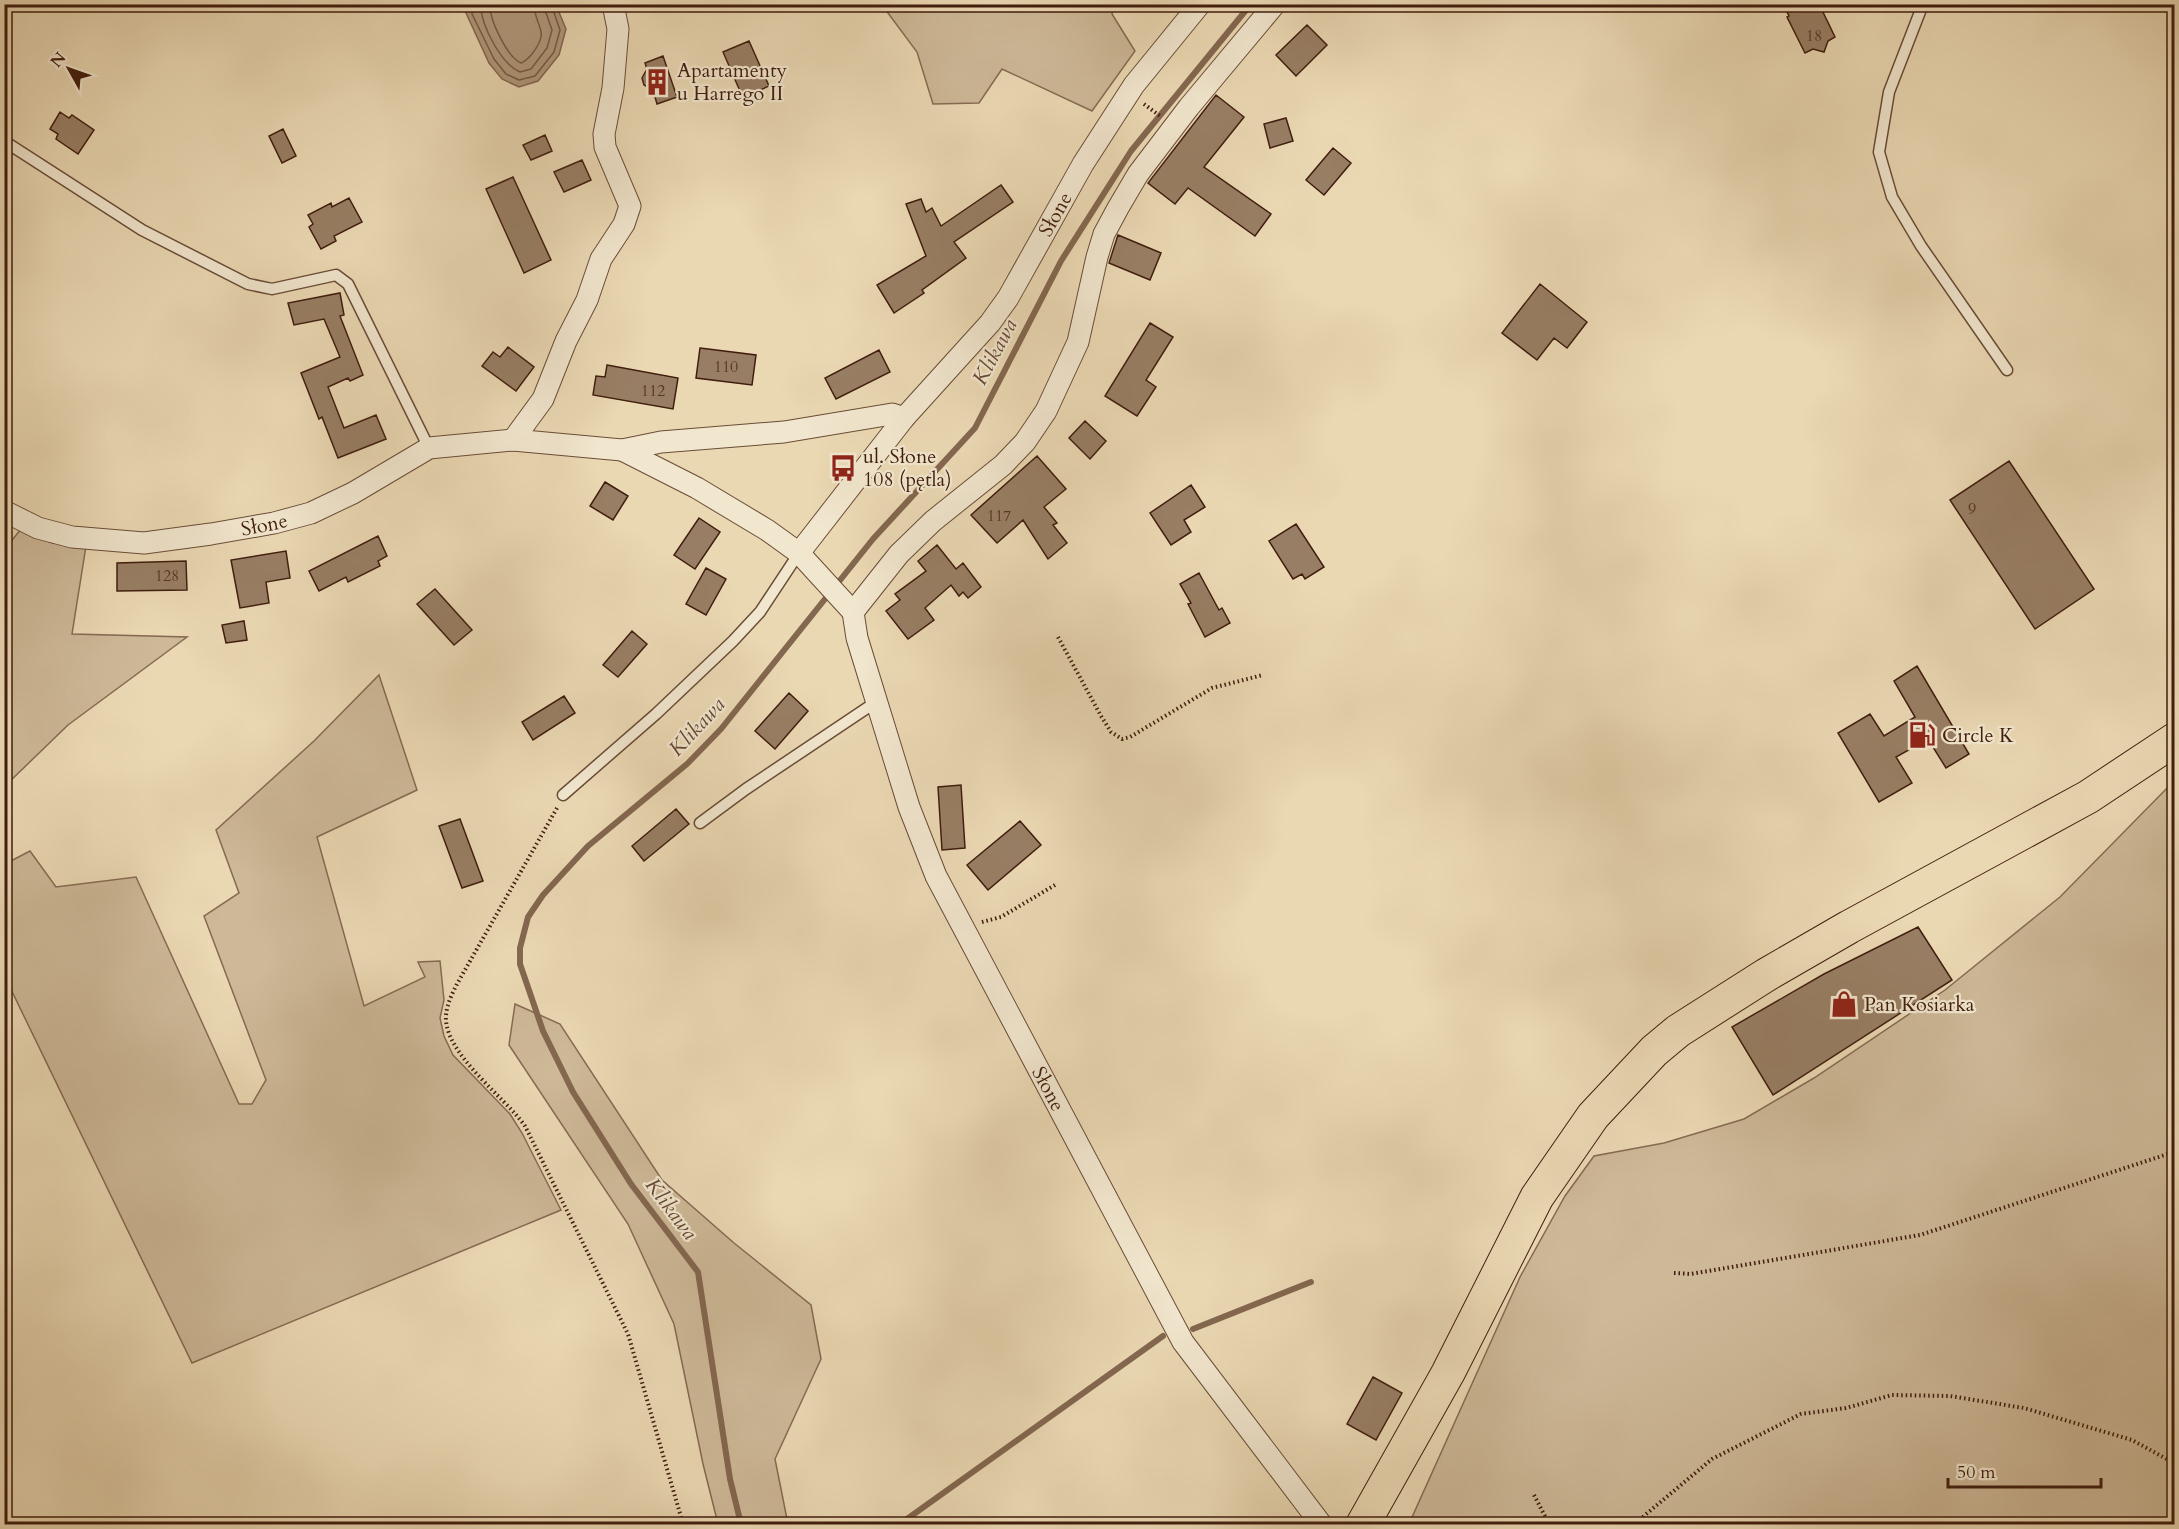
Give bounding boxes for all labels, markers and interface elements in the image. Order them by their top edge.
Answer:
house number: 18 [1806,25,1822,47]
north arrow [39,39,99,99]
text: N [45,48,71,72]
place label: Apartamenty u Harrego II [677,57,787,107]
building icon: Apartamenty u Harrego II [642,67,672,97]
street label: Słone [1032,187,1078,241]
water label: Klikawa [965,314,1025,390]
house number: 110 [714,356,738,378]
house number: 112 [641,380,665,402]
place label: ul. Słone 108 (pętla) [863,443,952,493]
bus stop icon: ul. Słone 108 (pętla) [828,453,858,483]
house number: 9 [1968,498,1976,520]
house number: 117 [987,505,1011,527]
street label: Słone [239,506,291,542]
house number: 128 [155,565,179,587]
water label: Klikawa [662,691,732,763]
fuel station icon: Circle K [1907,720,1937,750]
place label: Circle K [1942,722,2014,749]
shop icon: Pan Kosiarka [1829,989,1859,1019]
place label: Pan Kosiarka [1864,991,1975,1018]
street label: Słone [1026,1062,1072,1116]
water label: Klikawa [638,1172,704,1246]
scale bar [1948,1451,2101,1489]
text: 50 m [1957,1460,1996,1485]

